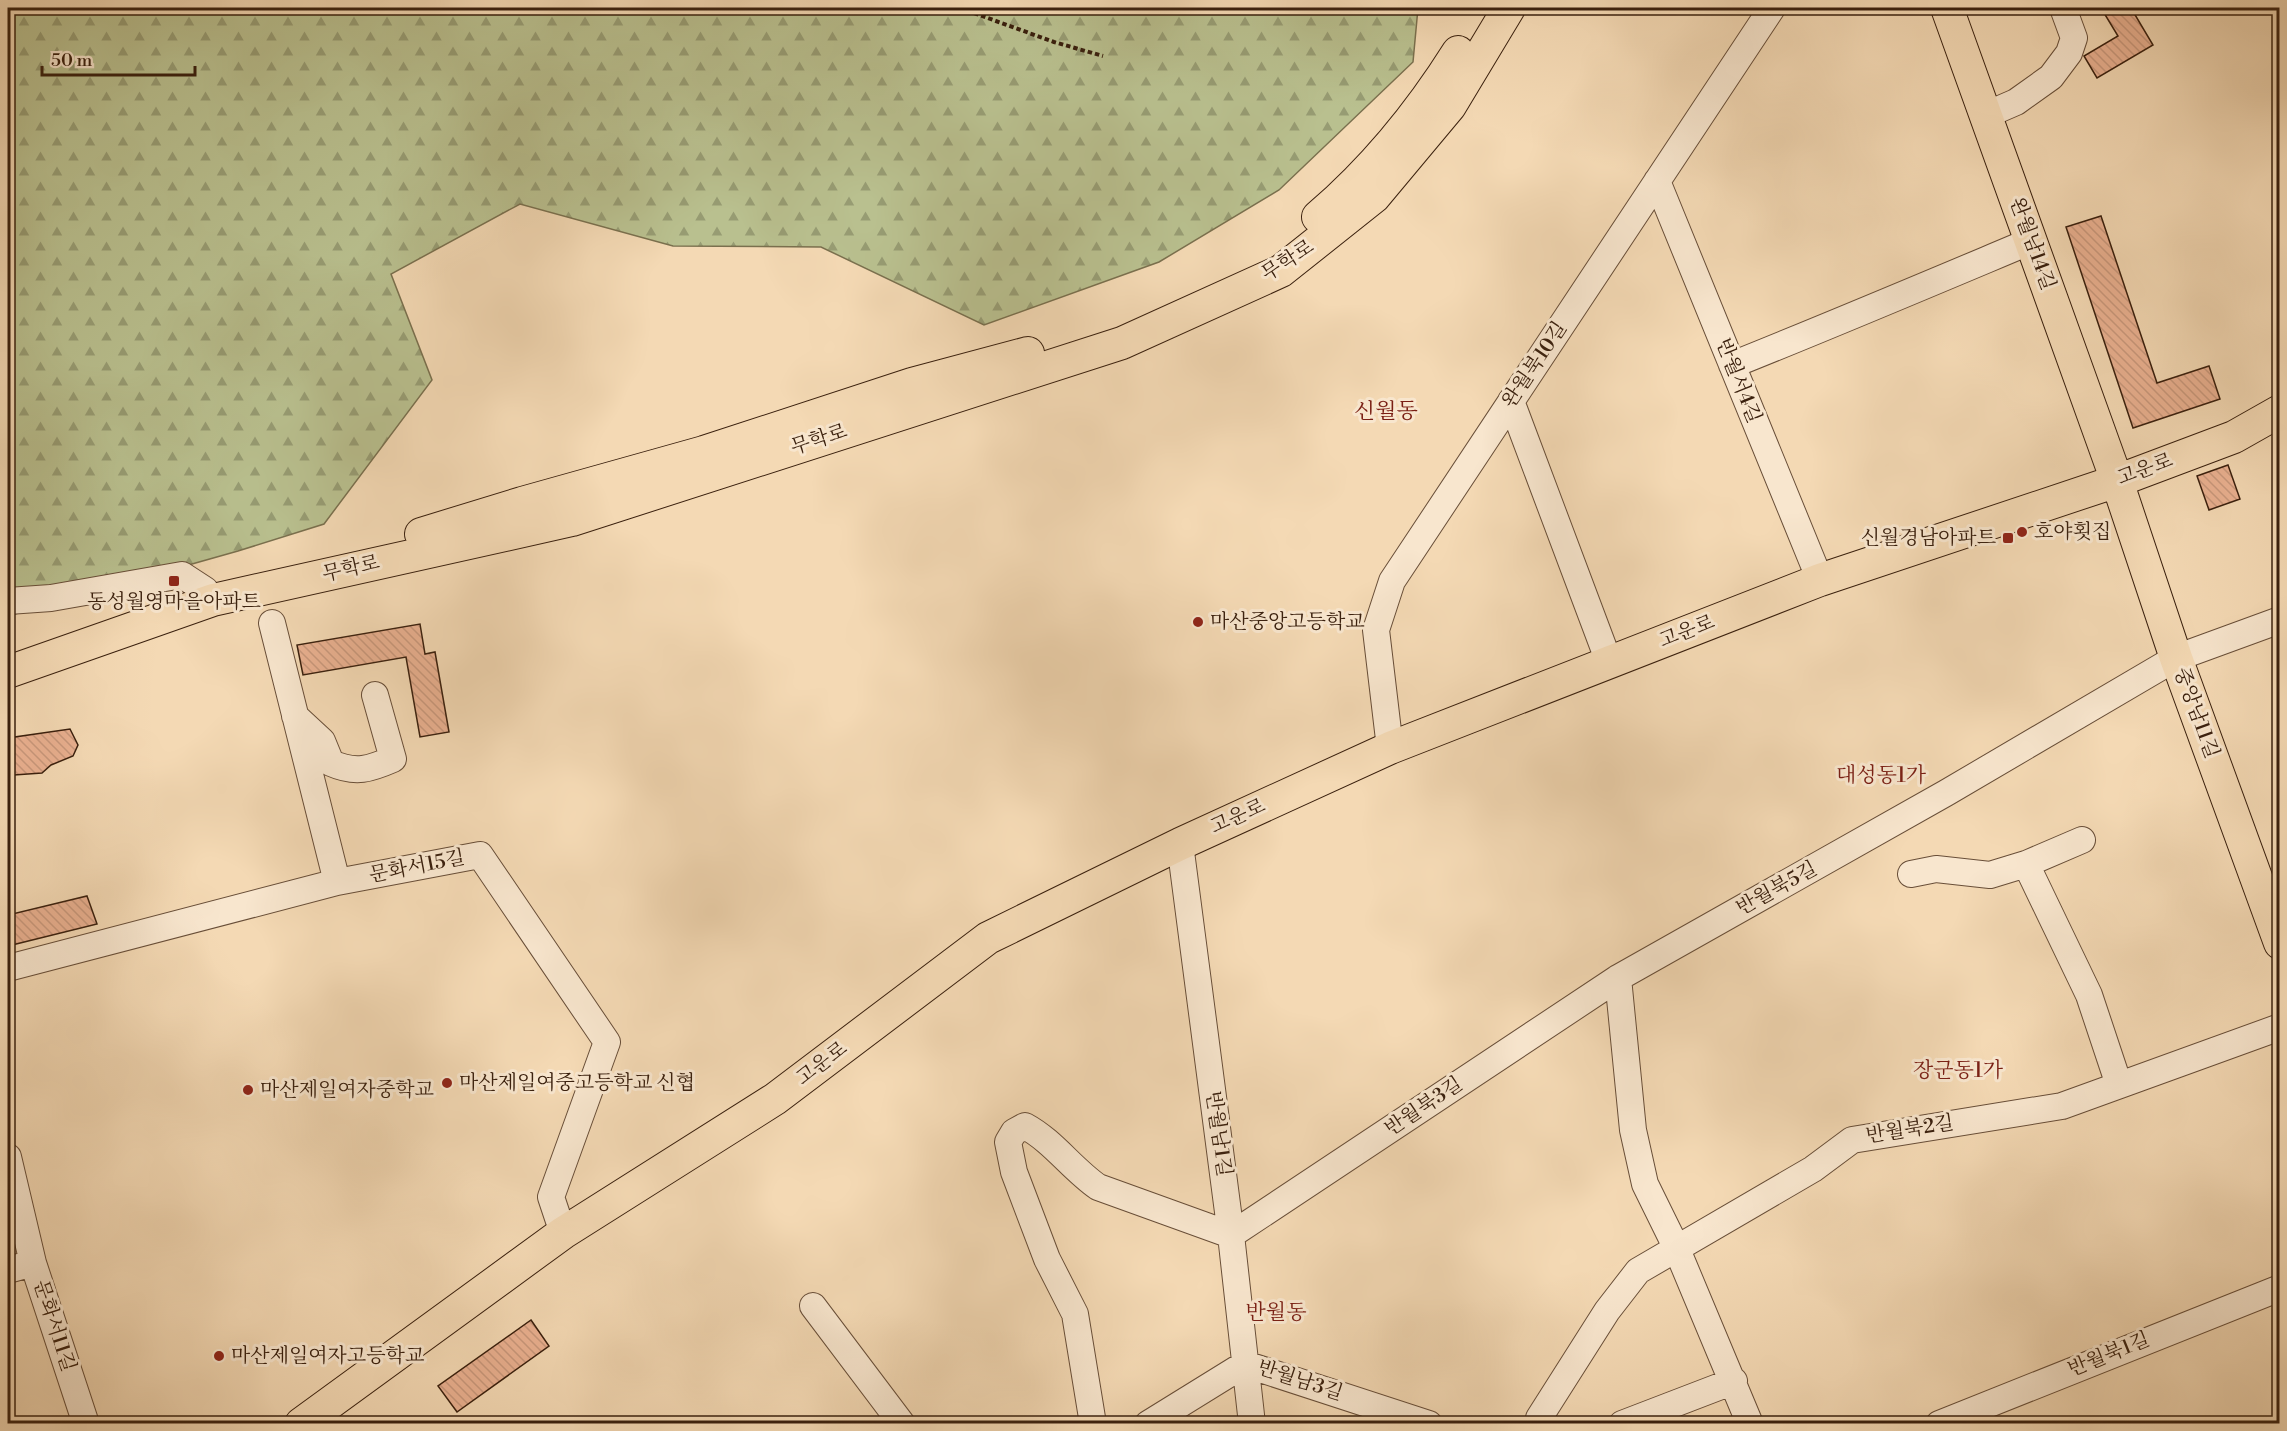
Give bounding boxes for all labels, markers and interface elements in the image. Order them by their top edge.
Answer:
scale bar [42,39,195,77]
text: 50 m [51,49,93,72]
street label: 완월남14길 [2004,194,2060,294]
street label: 무학로 [1257,235,1319,287]
street label: 완월북10길 [1497,317,1573,413]
street label: 반월서4길 [1710,335,1766,427]
district label: 신월동 [1354,398,1418,425]
street label: 무학로 [788,419,850,461]
street label: 고운로 [2113,448,2177,492]
place label: 호야횟집 [2034,520,2111,545]
marker: 호야횟집 [2015,525,2029,539]
place label: 신월경남아파트 [1861,526,1996,551]
marker: 신월경남아파트 [2001,531,2015,545]
street label: 무학로 [320,550,382,588]
marker: 동성월영마을아파트 [167,574,181,588]
place label: 동성월영마을아파트 [87,590,261,615]
place label: 마산중앙고등학교 [1210,610,1365,635]
street label: 고운로 [1655,610,1719,654]
marker: 마산중앙고등학교 [1191,615,1205,629]
street label: 중앙남11길 [2168,664,2224,762]
district label: 대성동1가 [1836,763,1927,789]
street label: 고운로 [1206,794,1270,840]
street label: 문화서15길 [367,845,467,889]
street label: 반월북5길 [1732,857,1822,921]
street label: 고운로 [791,1037,853,1091]
district label: 장군동1가 [1913,1058,2004,1084]
place label: 마산제일여중고등학교 신협 [459,1071,695,1096]
street label: 반월북3길 [1380,1072,1468,1142]
marker: 마산제일여중고등학교 신협 [440,1076,454,1090]
place label: 마산제일여자중학교 [260,1078,435,1103]
marker: 마산제일여자중학교 [241,1083,255,1097]
street label: 반월남1길 [1200,1090,1236,1178]
street label: 반월북2길 [1864,1111,1956,1149]
street label: 문화서11길 [27,1277,81,1375]
district label: 반월동 [1246,1300,1306,1326]
street label: 반월북1길 [2064,1327,2154,1383]
place label: 마산제일여자고등학교 [231,1344,425,1369]
marker: 마산제일여자고등학교 [212,1349,226,1363]
street label: 반월남3길 [1254,1355,1346,1407]

